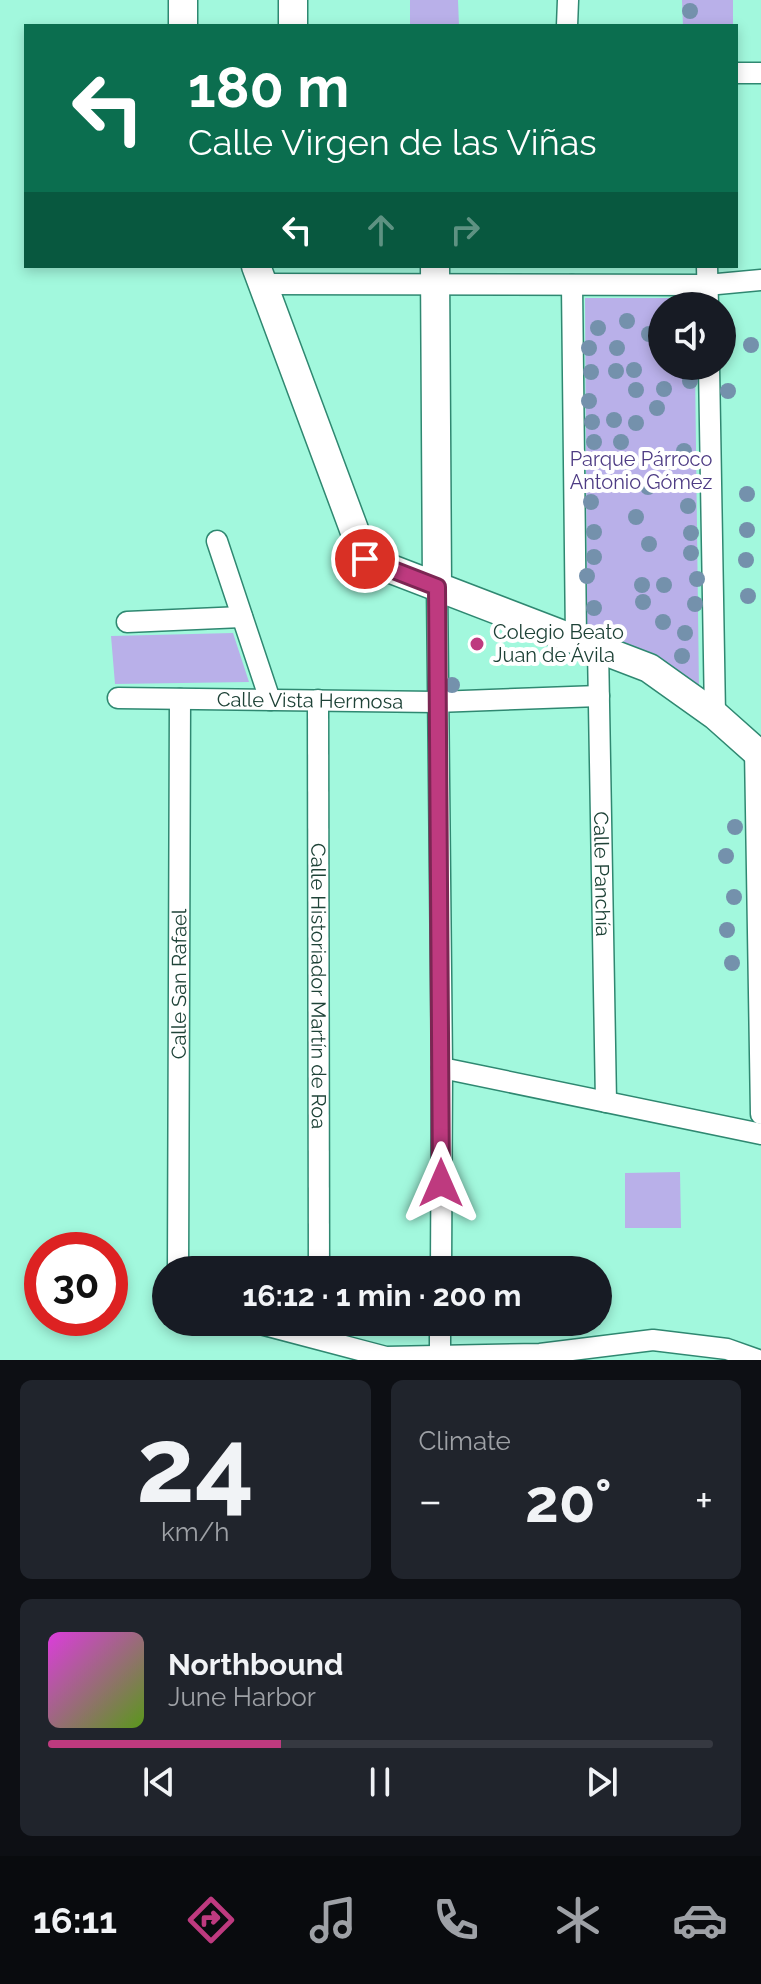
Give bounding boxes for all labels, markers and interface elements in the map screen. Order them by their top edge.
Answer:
text: 180 m [188,54,349,120]
icon: left [56,56,160,160]
text: Calle Virgen de las Viñas [188,121,597,163]
icon: left [275,208,319,252]
icon: ahead [359,208,403,252]
icon: right [443,208,487,252]
map controls [648,292,736,380]
button: sound [648,292,736,380]
park label: Parque Párroco Antonio Gómez [570,447,712,494]
pin [331,525,399,593]
icon: arrive [343,537,387,581]
place label: Colegio Beato Juan de Ávila [493,620,624,667]
marker: Colegio Beato Juan de Ávila [468,635,486,653]
street label: Calle Vista Hermosa [217,687,403,714]
street label: Calle Panchía [589,811,615,937]
street label: Calle Historiador Martín de Roa [306,843,331,1129]
street label: Calle San Rafael [167,908,191,1059]
position arrow [399,1141,483,1225]
speed limit sign: 30 [24,1232,128,1336]
text: 16:12 · 1 min · 200 m [242,1278,522,1313]
text: 24 [136,1404,254,1526]
text: Climate [419,1426,511,1456]
text: 20° [525,1466,612,1536]
text: − [419,1475,442,1526]
text: + [695,1475,713,1526]
text: km/h [161,1517,230,1547]
text: Northbound [168,1647,343,1682]
text: June Harbor [168,1682,316,1712]
icon: previous [137,1760,181,1804]
icon: pause [358,1760,402,1804]
icon: next [580,1760,624,1804]
icon: directions [183,1892,239,1948]
icon: music [305,1892,361,1948]
icon: phone [428,1892,484,1948]
icon: climate [550,1892,606,1948]
icon: car [672,1892,728,1948]
text: 16:11 [33,1899,117,1941]

